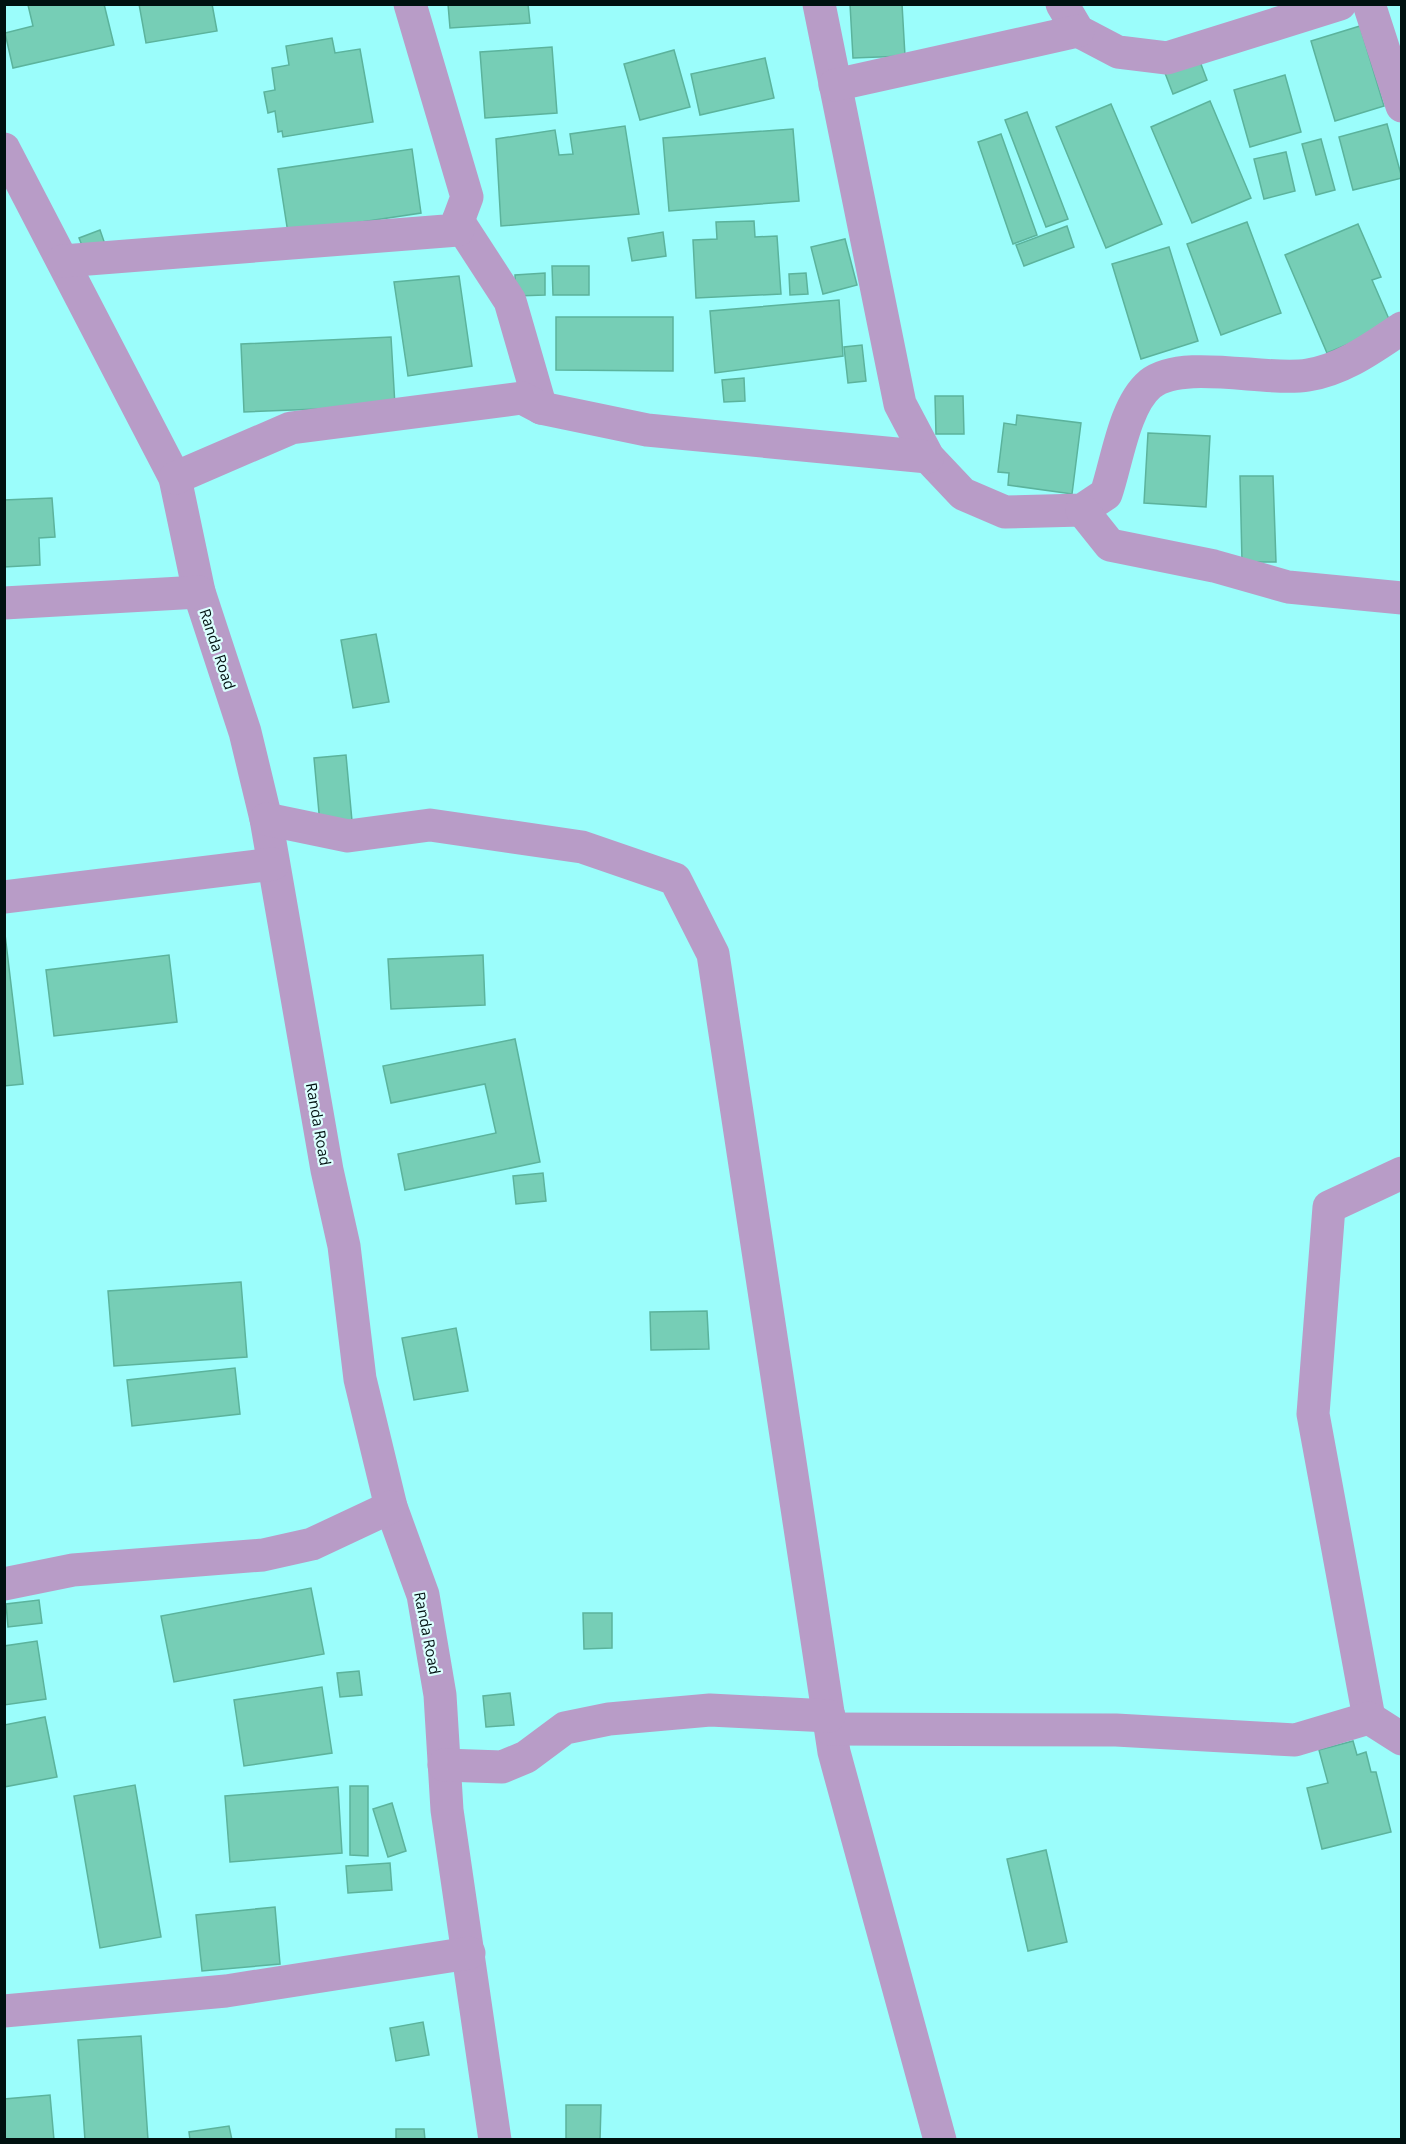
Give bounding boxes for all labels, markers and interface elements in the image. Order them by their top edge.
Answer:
street label: Randa Road [196,606,240,692]
street label: Randa Road [302,1081,336,1167]
street label: Randa Road [410,1590,446,1676]

